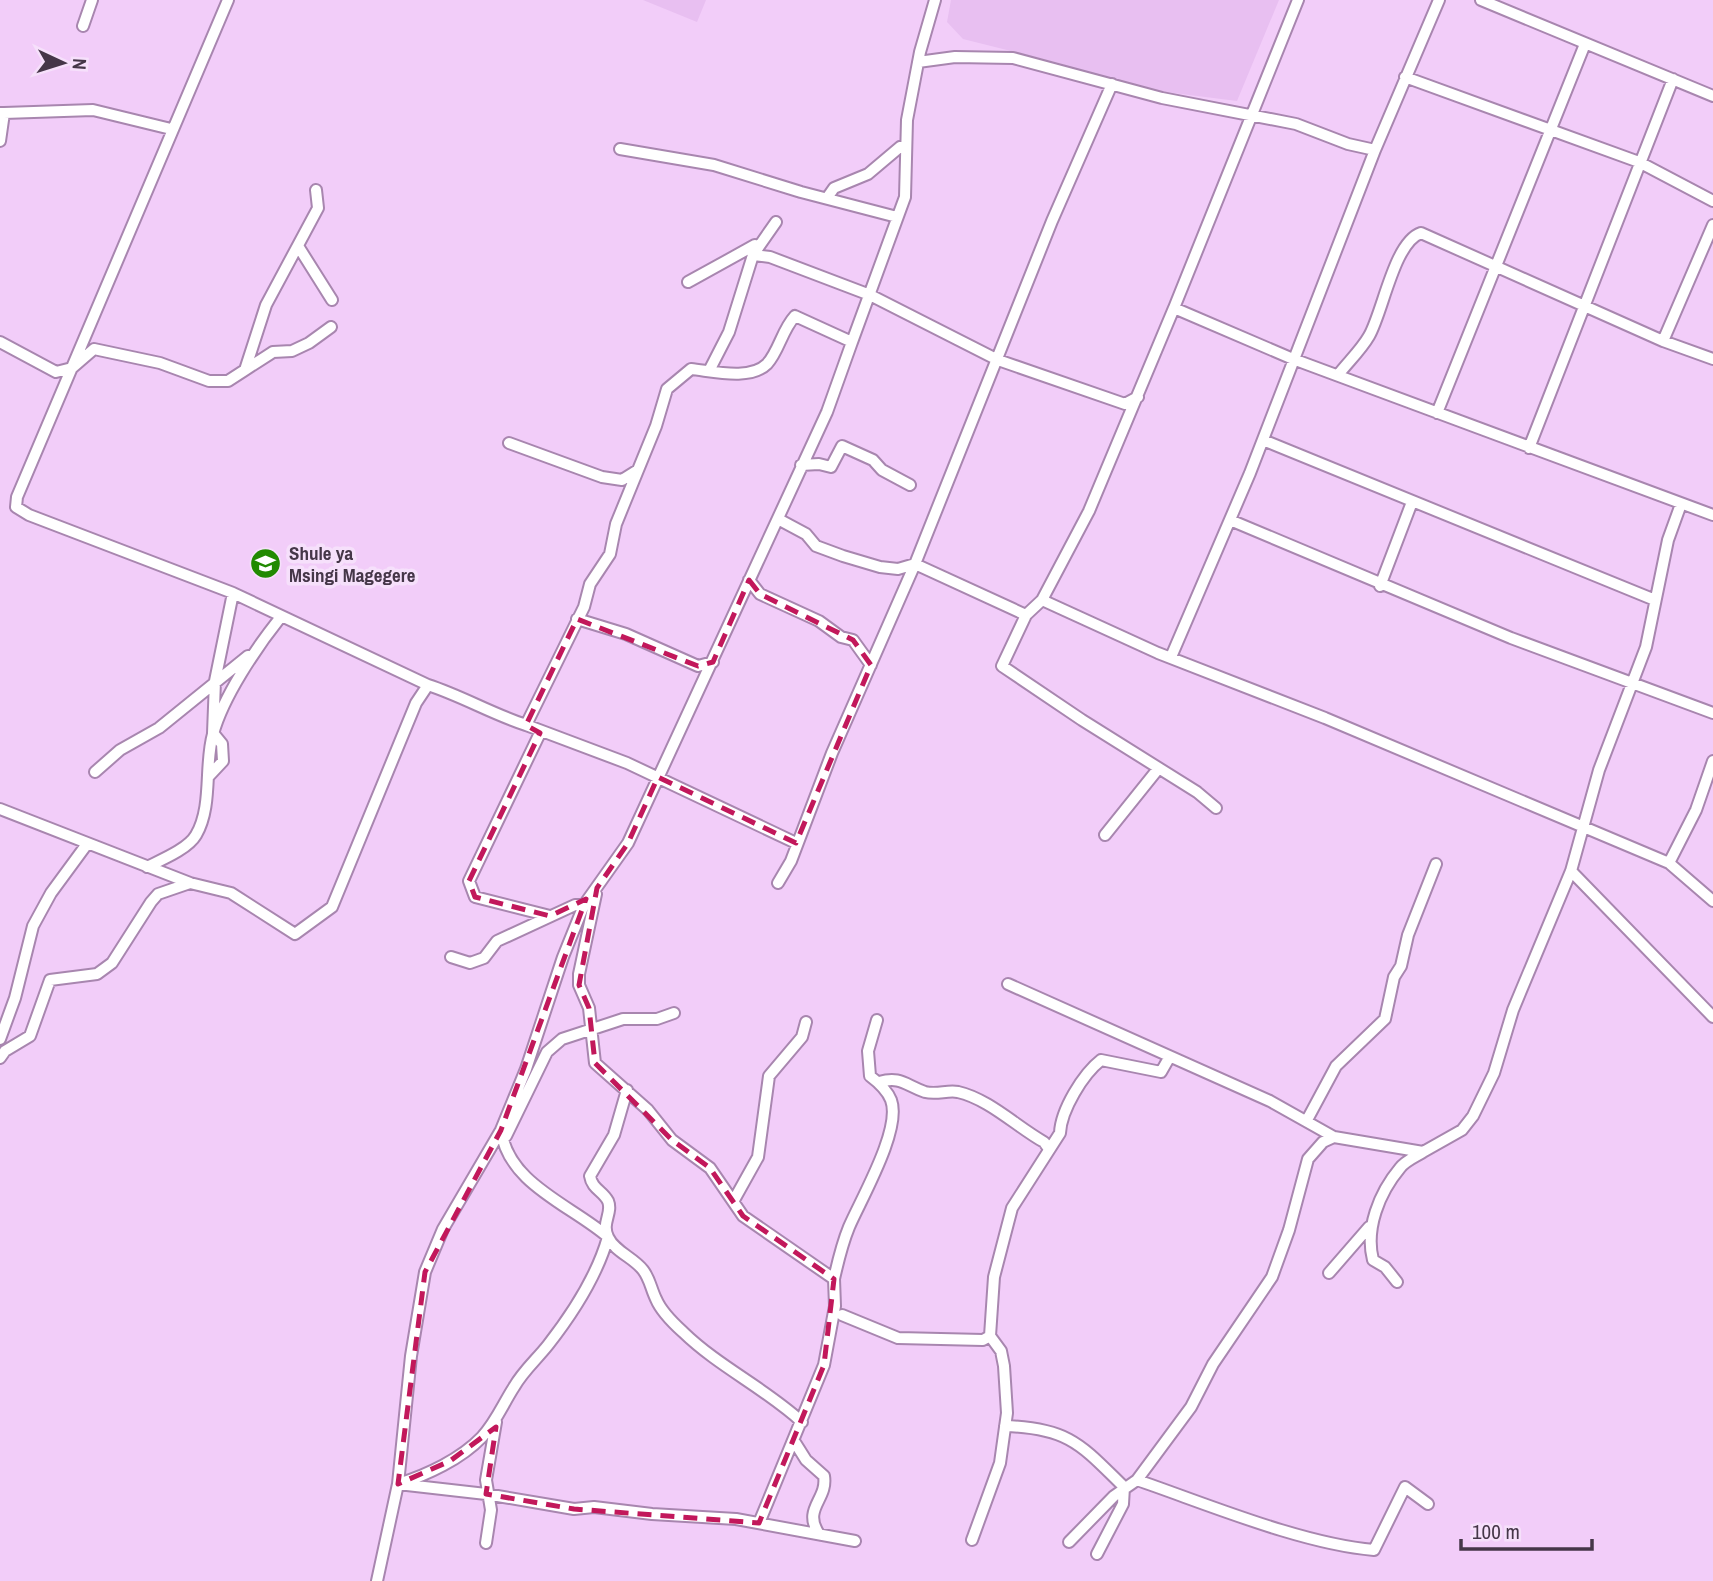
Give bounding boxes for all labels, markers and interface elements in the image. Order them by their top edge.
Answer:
north arrow [28,28,98,98]
text: N [67,58,93,71]
place label: Shule ya Msingi Magegere [289,540,416,588]
school or university icon: Shule ya Msingi Magegere [249,547,283,581]
scale bar [1461,1508,1592,1552]
text: 100 m [1472,1517,1520,1546]

